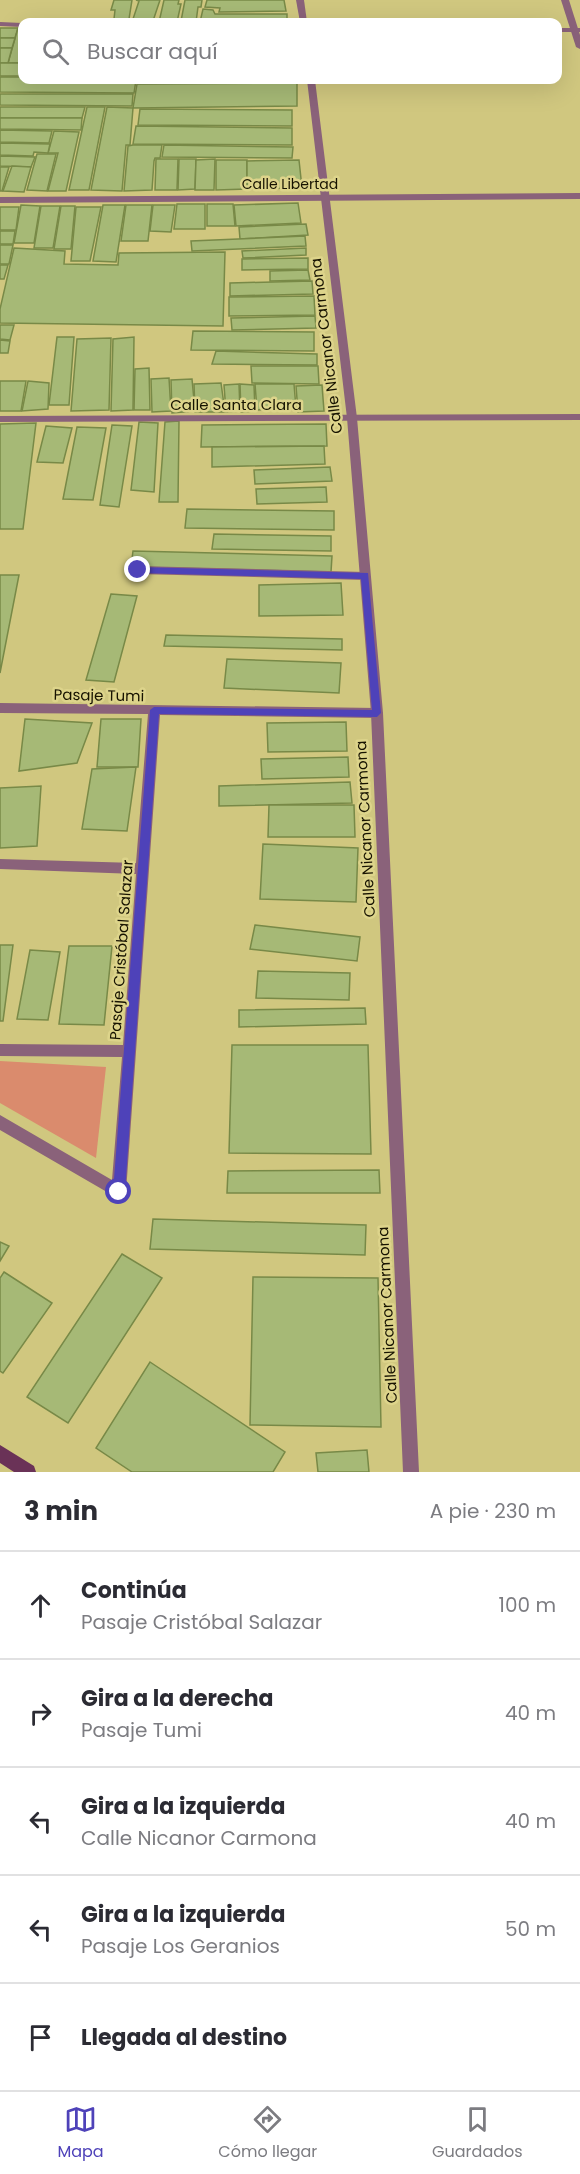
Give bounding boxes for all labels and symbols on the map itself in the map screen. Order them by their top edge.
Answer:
street label: Calle Libertad [242,174,338,194]
street label: Calle Nicanor Carmona [305,257,347,435]
street label: Calle Santa Clara [170,394,302,415]
route end [124,556,150,582]
street label: Pasaje Tumi [53,684,145,706]
street label: Calle Nicanor Carmona [350,740,380,918]
street label: Pasaje Cristóbal Salazar [104,859,138,1041]
route start [105,1178,131,1204]
street label: Calle Nicanor Carmona [372,1226,402,1404]

